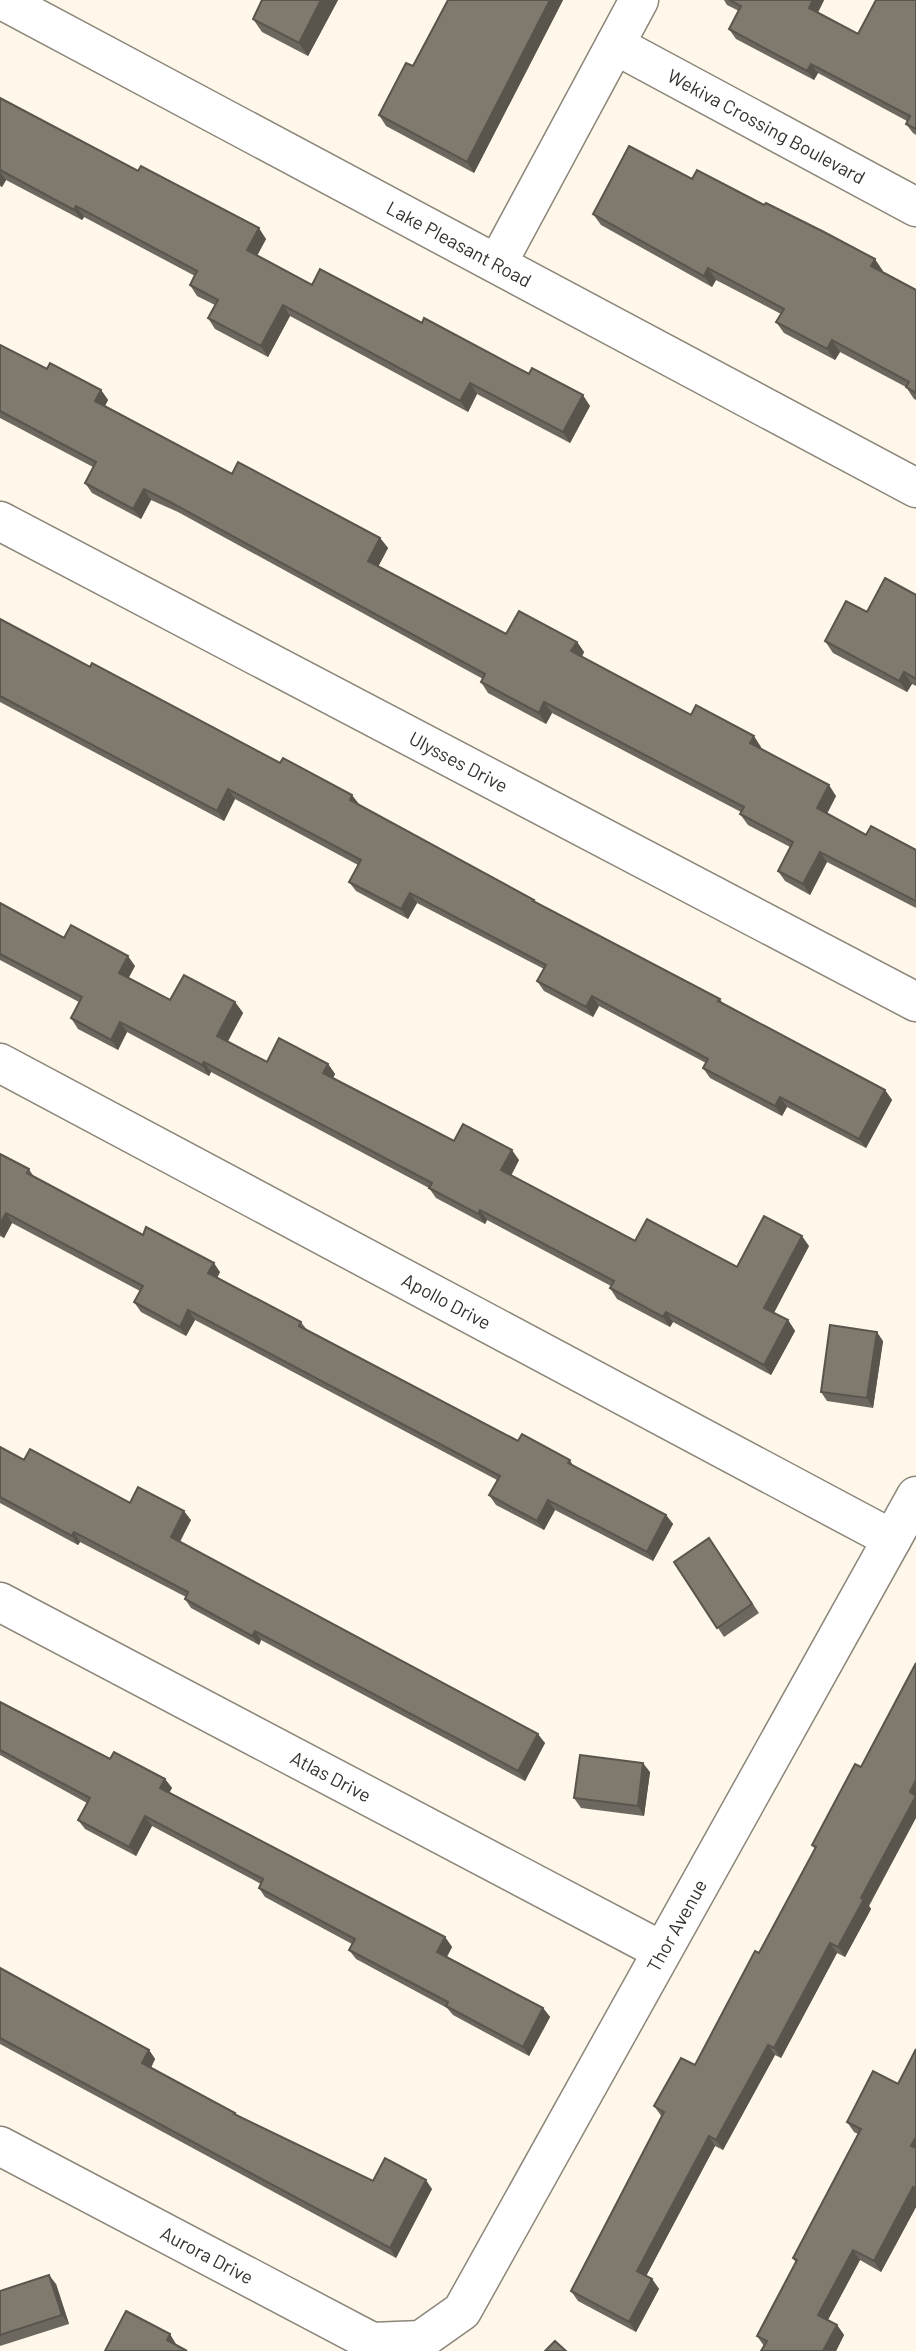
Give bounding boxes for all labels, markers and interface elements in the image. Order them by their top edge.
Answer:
street label: Wekiva Crossing Boulevard [664,64,869,189]
street label: Lake Pleasant Road [383,195,536,292]
street label: Ulysses Drive [406,726,512,797]
street label: Apollo Drive [398,1268,495,1334]
street label: Atlas Drive [287,1745,375,1807]
street label: Thor Avenue [641,1875,711,1976]
street label: Aurora Drive [157,2221,258,2289]

